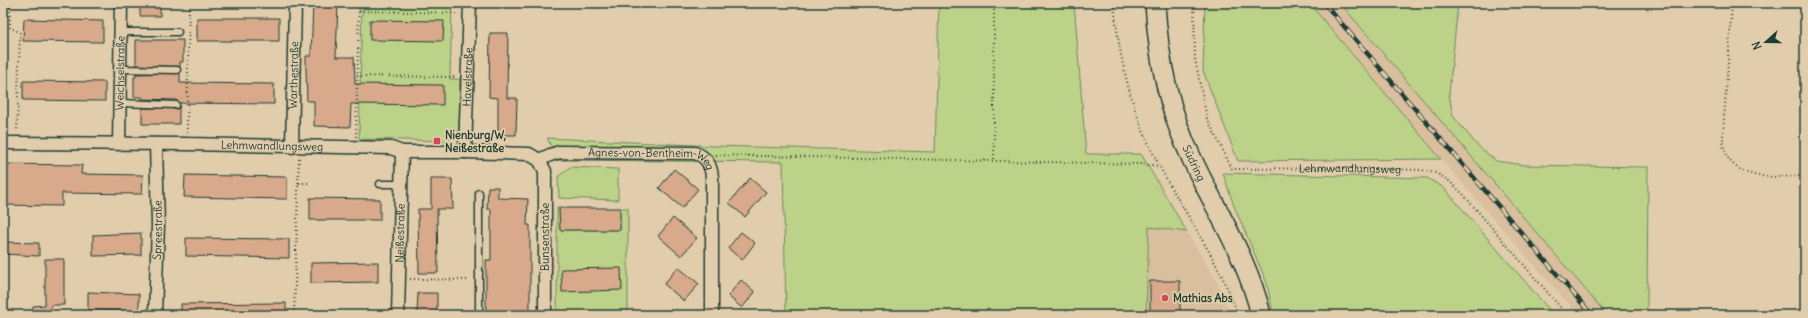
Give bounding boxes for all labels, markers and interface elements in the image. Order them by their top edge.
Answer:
north arrow [1746,22,1786,62]
street label: Weichselstraße [112,35,128,110]
text: N [1749,40,1765,52]
street label: Warthestraße [286,41,301,109]
street label: Havelstraße [460,47,476,107]
place label: Nienburg/W, Neißestraße [445,128,506,155]
marker: Nienburg/W, Neißestraße [432,136,442,146]
street label: Lehmwandlungsweg [221,138,323,154]
street label: Südring [1179,143,1209,184]
street label: Agnes-von-Bentheim-Weg [588,145,718,172]
street label: Lehmwandlungsweg [1299,161,1401,176]
street label: Spreestraße [150,200,165,260]
street label: Neißestraße [392,203,408,263]
street label: Bunsenstraße [538,203,552,271]
place label: Mathias Abs [1173,291,1233,305]
marker: Mathias Abs [1160,293,1170,303]

